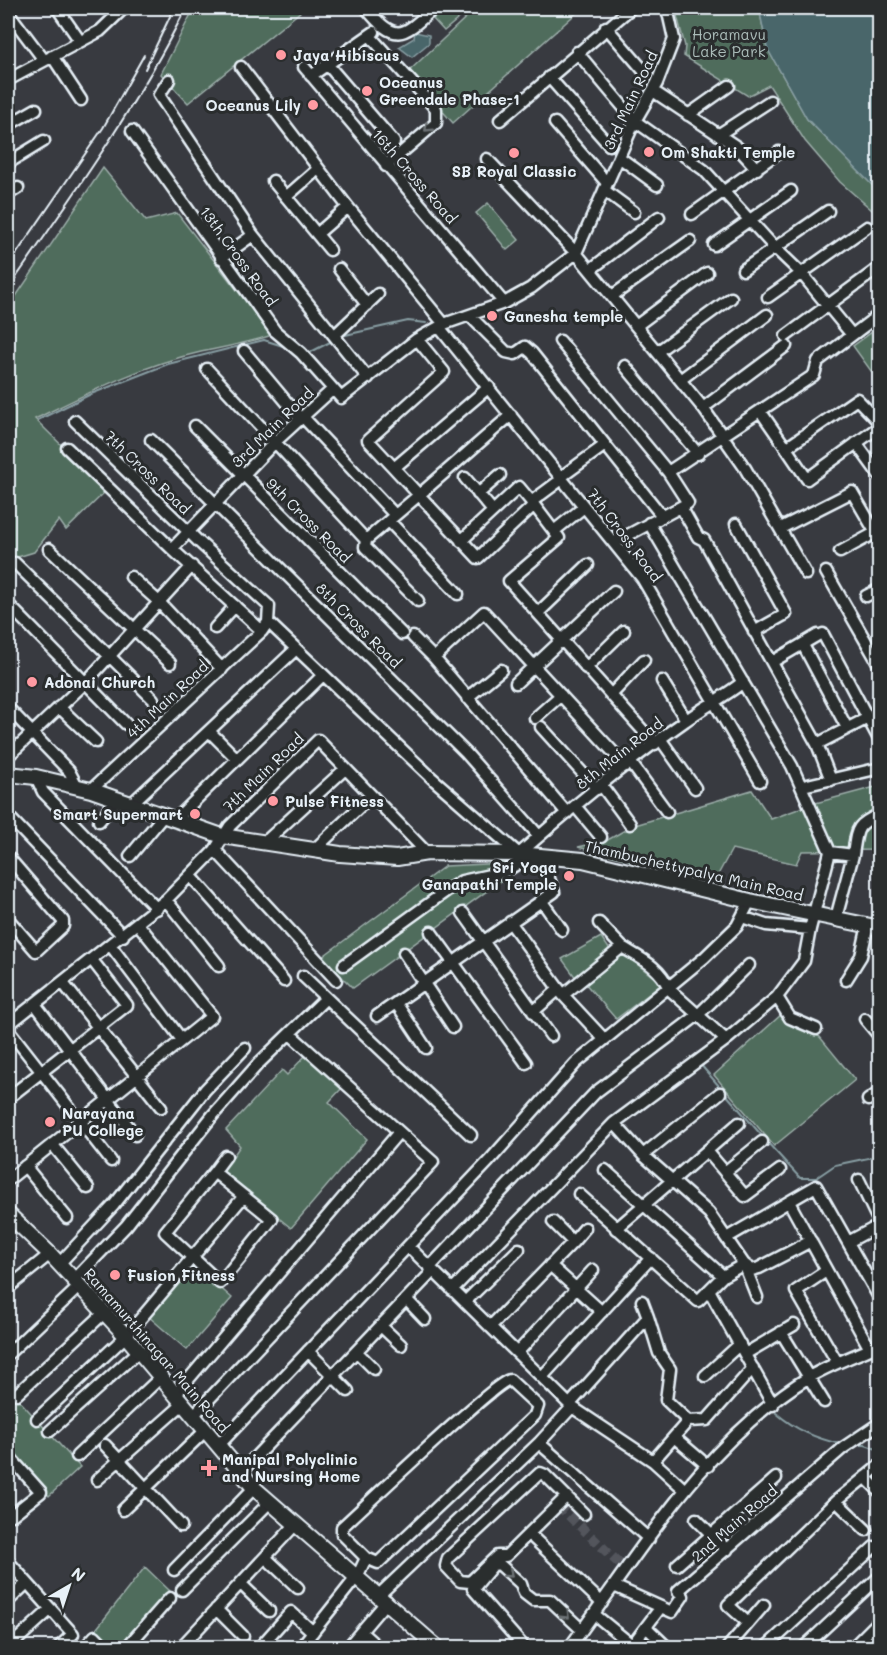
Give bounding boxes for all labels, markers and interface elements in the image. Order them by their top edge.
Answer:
park label: Horamavu Lake Park [692,24,766,61]
place label: Jaya Hibiscus [293,45,399,65]
street label: 3rd Main Road [598,47,662,153]
marker: Jaya Hibiscus [274,48,288,62]
place label: Oceanus Greendale Phase-1 [379,72,520,109]
marker: Oceanus Greendale Phase-1 [360,84,374,98]
place label: Oceanus Lily [206,95,301,115]
marker: Oceanus Lily [306,98,320,112]
one-way arrow [425,121,436,132]
street label: 16th Cross Road [368,124,462,228]
place label: Om Shakti Temple [661,142,795,162]
marker: Om Shakti Temple [642,145,656,159]
marker: SB Royal Classic [507,146,521,160]
place label: SB Royal Classic [452,161,576,181]
street label: 13th Cross Road [196,202,282,310]
place label: Ganesha temple [504,306,623,326]
marker: Ganesha temple [485,309,499,323]
street label: 3rd Main Road [227,383,317,471]
street label: 7th Cross Road [101,426,195,518]
street label: 9th Cross Road [262,473,356,567]
street label: 7th Cross Road [583,484,667,586]
street label: 8th Cross Road [312,578,406,672]
street label: 4th Main Road [122,656,212,742]
place label: Adonai Church [44,672,156,692]
marker: Adonai Church [25,675,39,689]
street label: 8th Main Road [571,713,667,793]
street label: 7th Main Road [218,728,308,816]
place label: Pulse Fitness [285,791,384,811]
marker: Pulse Fitness [266,794,280,808]
place label: Smart Supermart [53,804,183,824]
marker: Smart Supermart [188,807,202,821]
street label: Thambuchettypalya Main Road [583,835,805,905]
place label: Sri Yoga Ganapathi Temple [422,857,557,894]
marker: Sri Yoga Ganapathi Temple [562,869,576,883]
place label: Narayana PU College [62,1103,143,1140]
marker: Narayana PU College [43,1115,57,1129]
street label: Ramamurthinagar Main Road [80,1263,234,1437]
place label: Fusion Fitness [127,1265,235,1285]
marker: Fusion Fitness [108,1268,122,1282]
place label: Manipal Polyclinic and Nursing Home [222,1449,360,1486]
marker: Manipal Polyclinic and Nursing Home [200,1459,218,1477]
street label: 2nd Main Road [687,1480,781,1566]
north arrow [39,1556,99,1616]
text: N [67,1562,90,1586]
one-way arrow [502,1567,513,1578]
one-way arrow [560,1608,570,1619]

